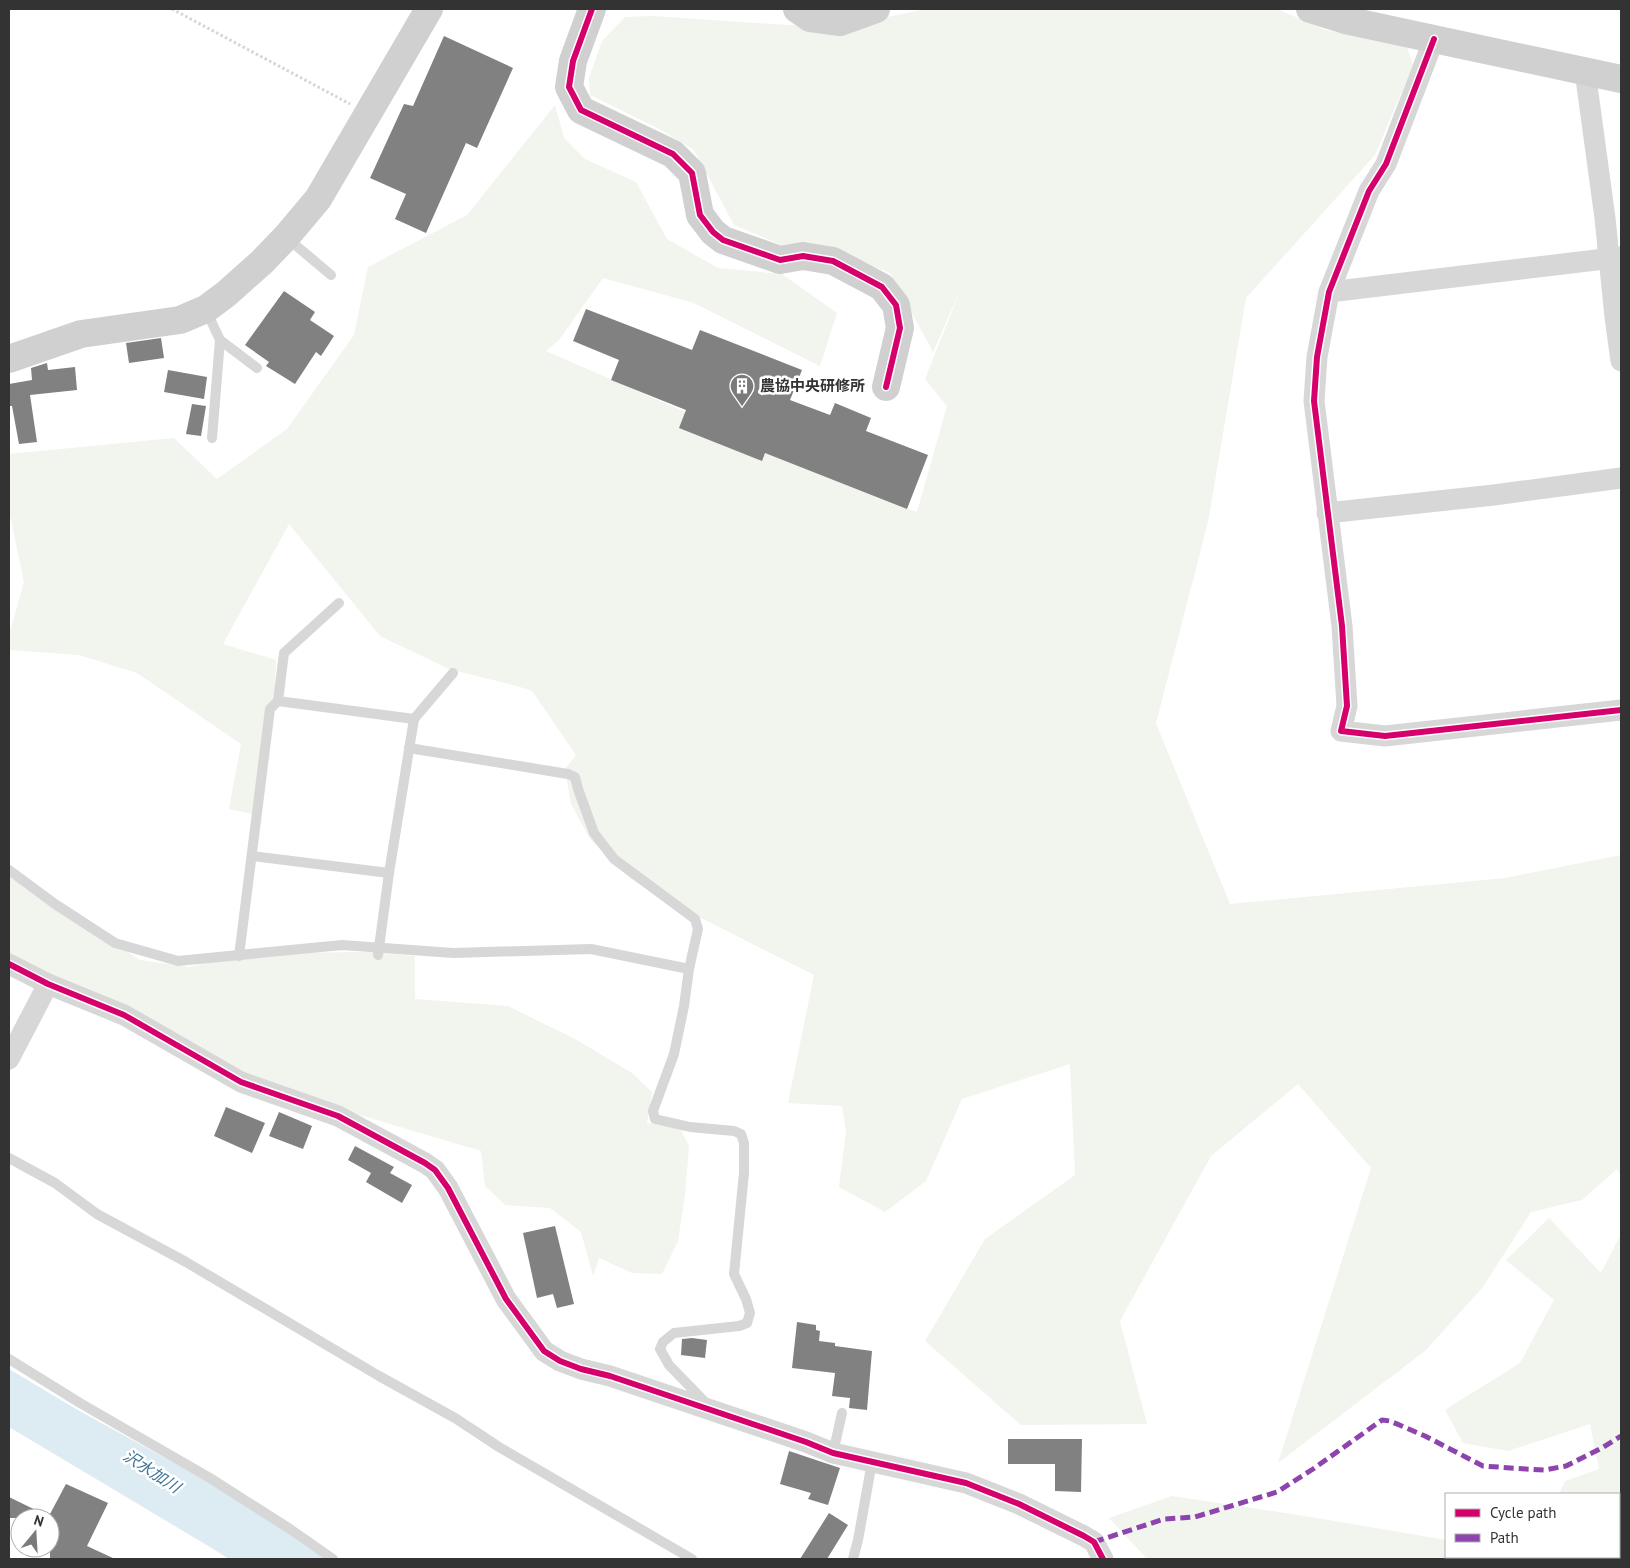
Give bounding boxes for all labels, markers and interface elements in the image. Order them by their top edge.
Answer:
building icon: 農協中央研修所 [729,373,755,407]
place label: 農協中央研修所 [760,376,865,395]
water label: 沢水加川 [120,1445,186,1498]
legend [1445,1493,1620,1558]
text: Cycle path [1490,1503,1556,1522]
north arrow [10,1508,60,1558]
text: N [32,1511,46,1531]
text: Path [1490,1528,1519,1547]

